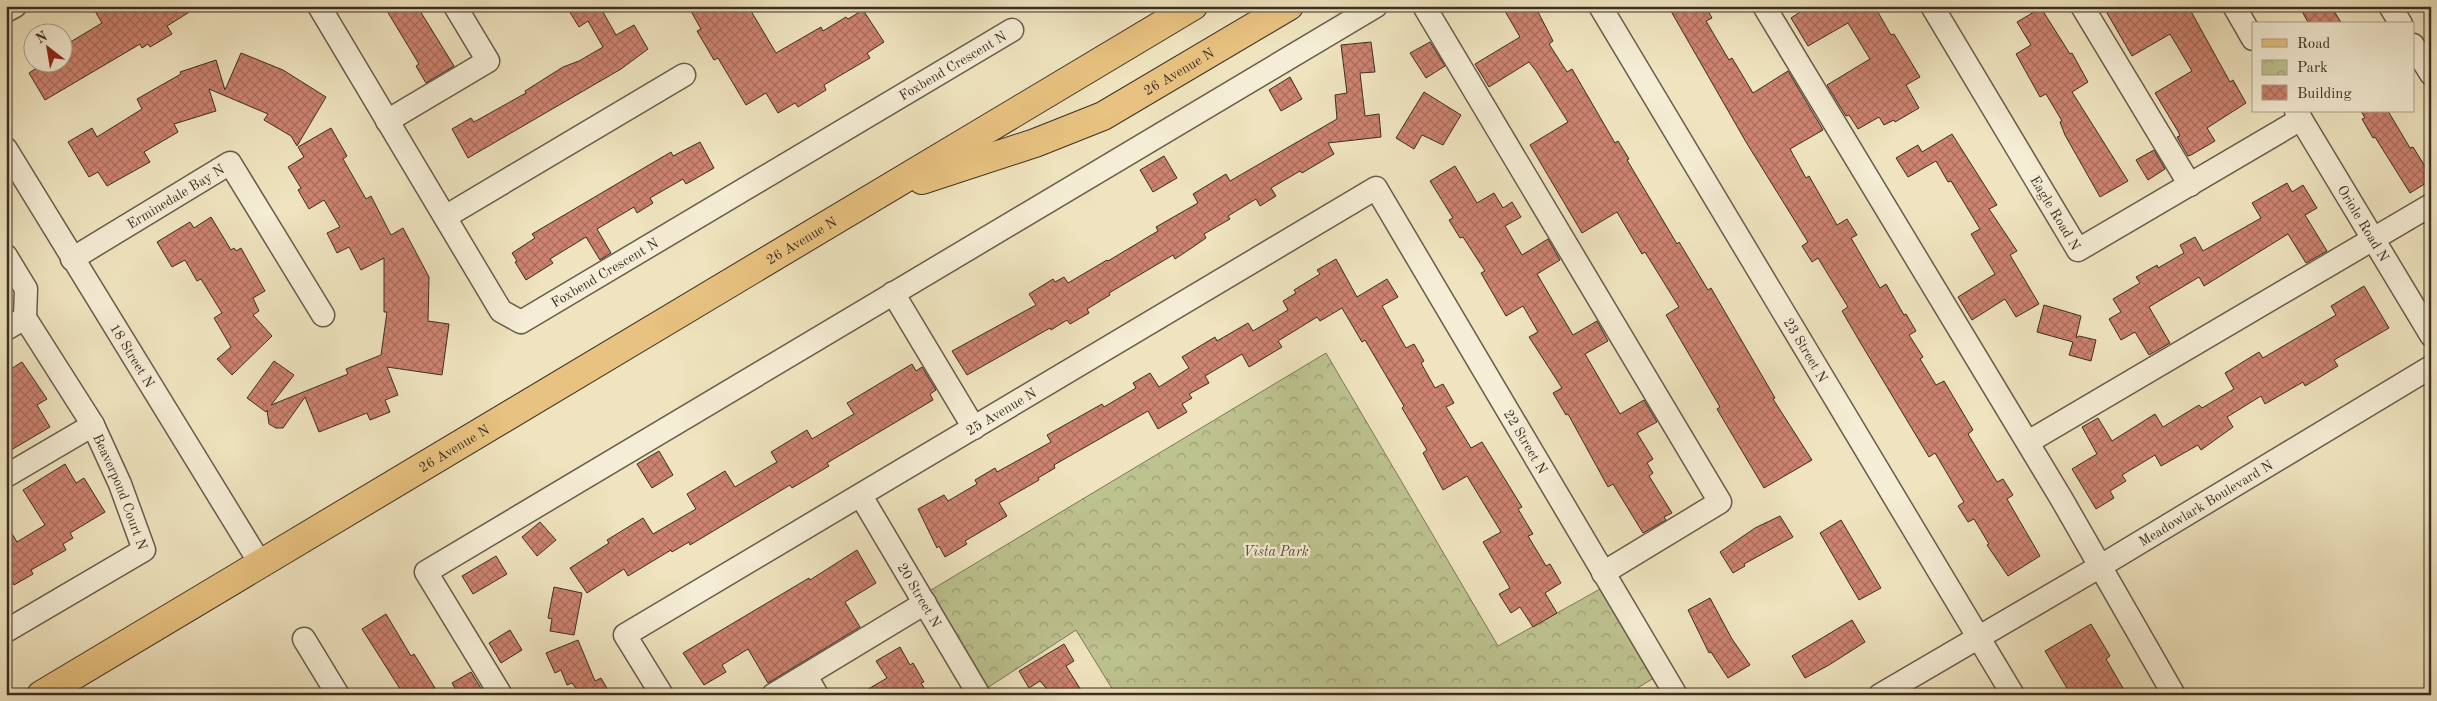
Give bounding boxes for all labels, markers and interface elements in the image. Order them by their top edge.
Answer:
north arrow [22,22,72,72]
legend [2252,22,2414,112]
text: N [34,29,50,46]
street label: Foxbend Crescent N [897,29,1009,104]
text: Road [2297,37,2331,52]
street label: 26 Avenue N [1141,46,1217,98]
text: Park [2297,61,2328,76]
text: Building [2297,87,2352,102]
street label: Erminedale Bay N [125,162,227,232]
street label: Eagle Road N [2027,174,2083,253]
street label: Oriole Road N [2334,183,2391,265]
street label: 26 Avenue N [764,215,840,267]
street label: Foxbend Crescent N [549,236,661,311]
street label: 23 Street N [1781,316,1830,385]
street label: 18 Street N [107,321,157,390]
street label: 25 Avenue N [964,386,1039,438]
street label: 22 Street N [1501,407,1550,477]
street label: 26 Avenue N [417,422,492,475]
street label: Beaverpond Court N [90,432,149,552]
street label: Meadowlark Boulevard N [2137,458,2276,549]
park label: Vista Park [1243,545,1309,559]
street label: 20 Street N [894,561,943,630]

